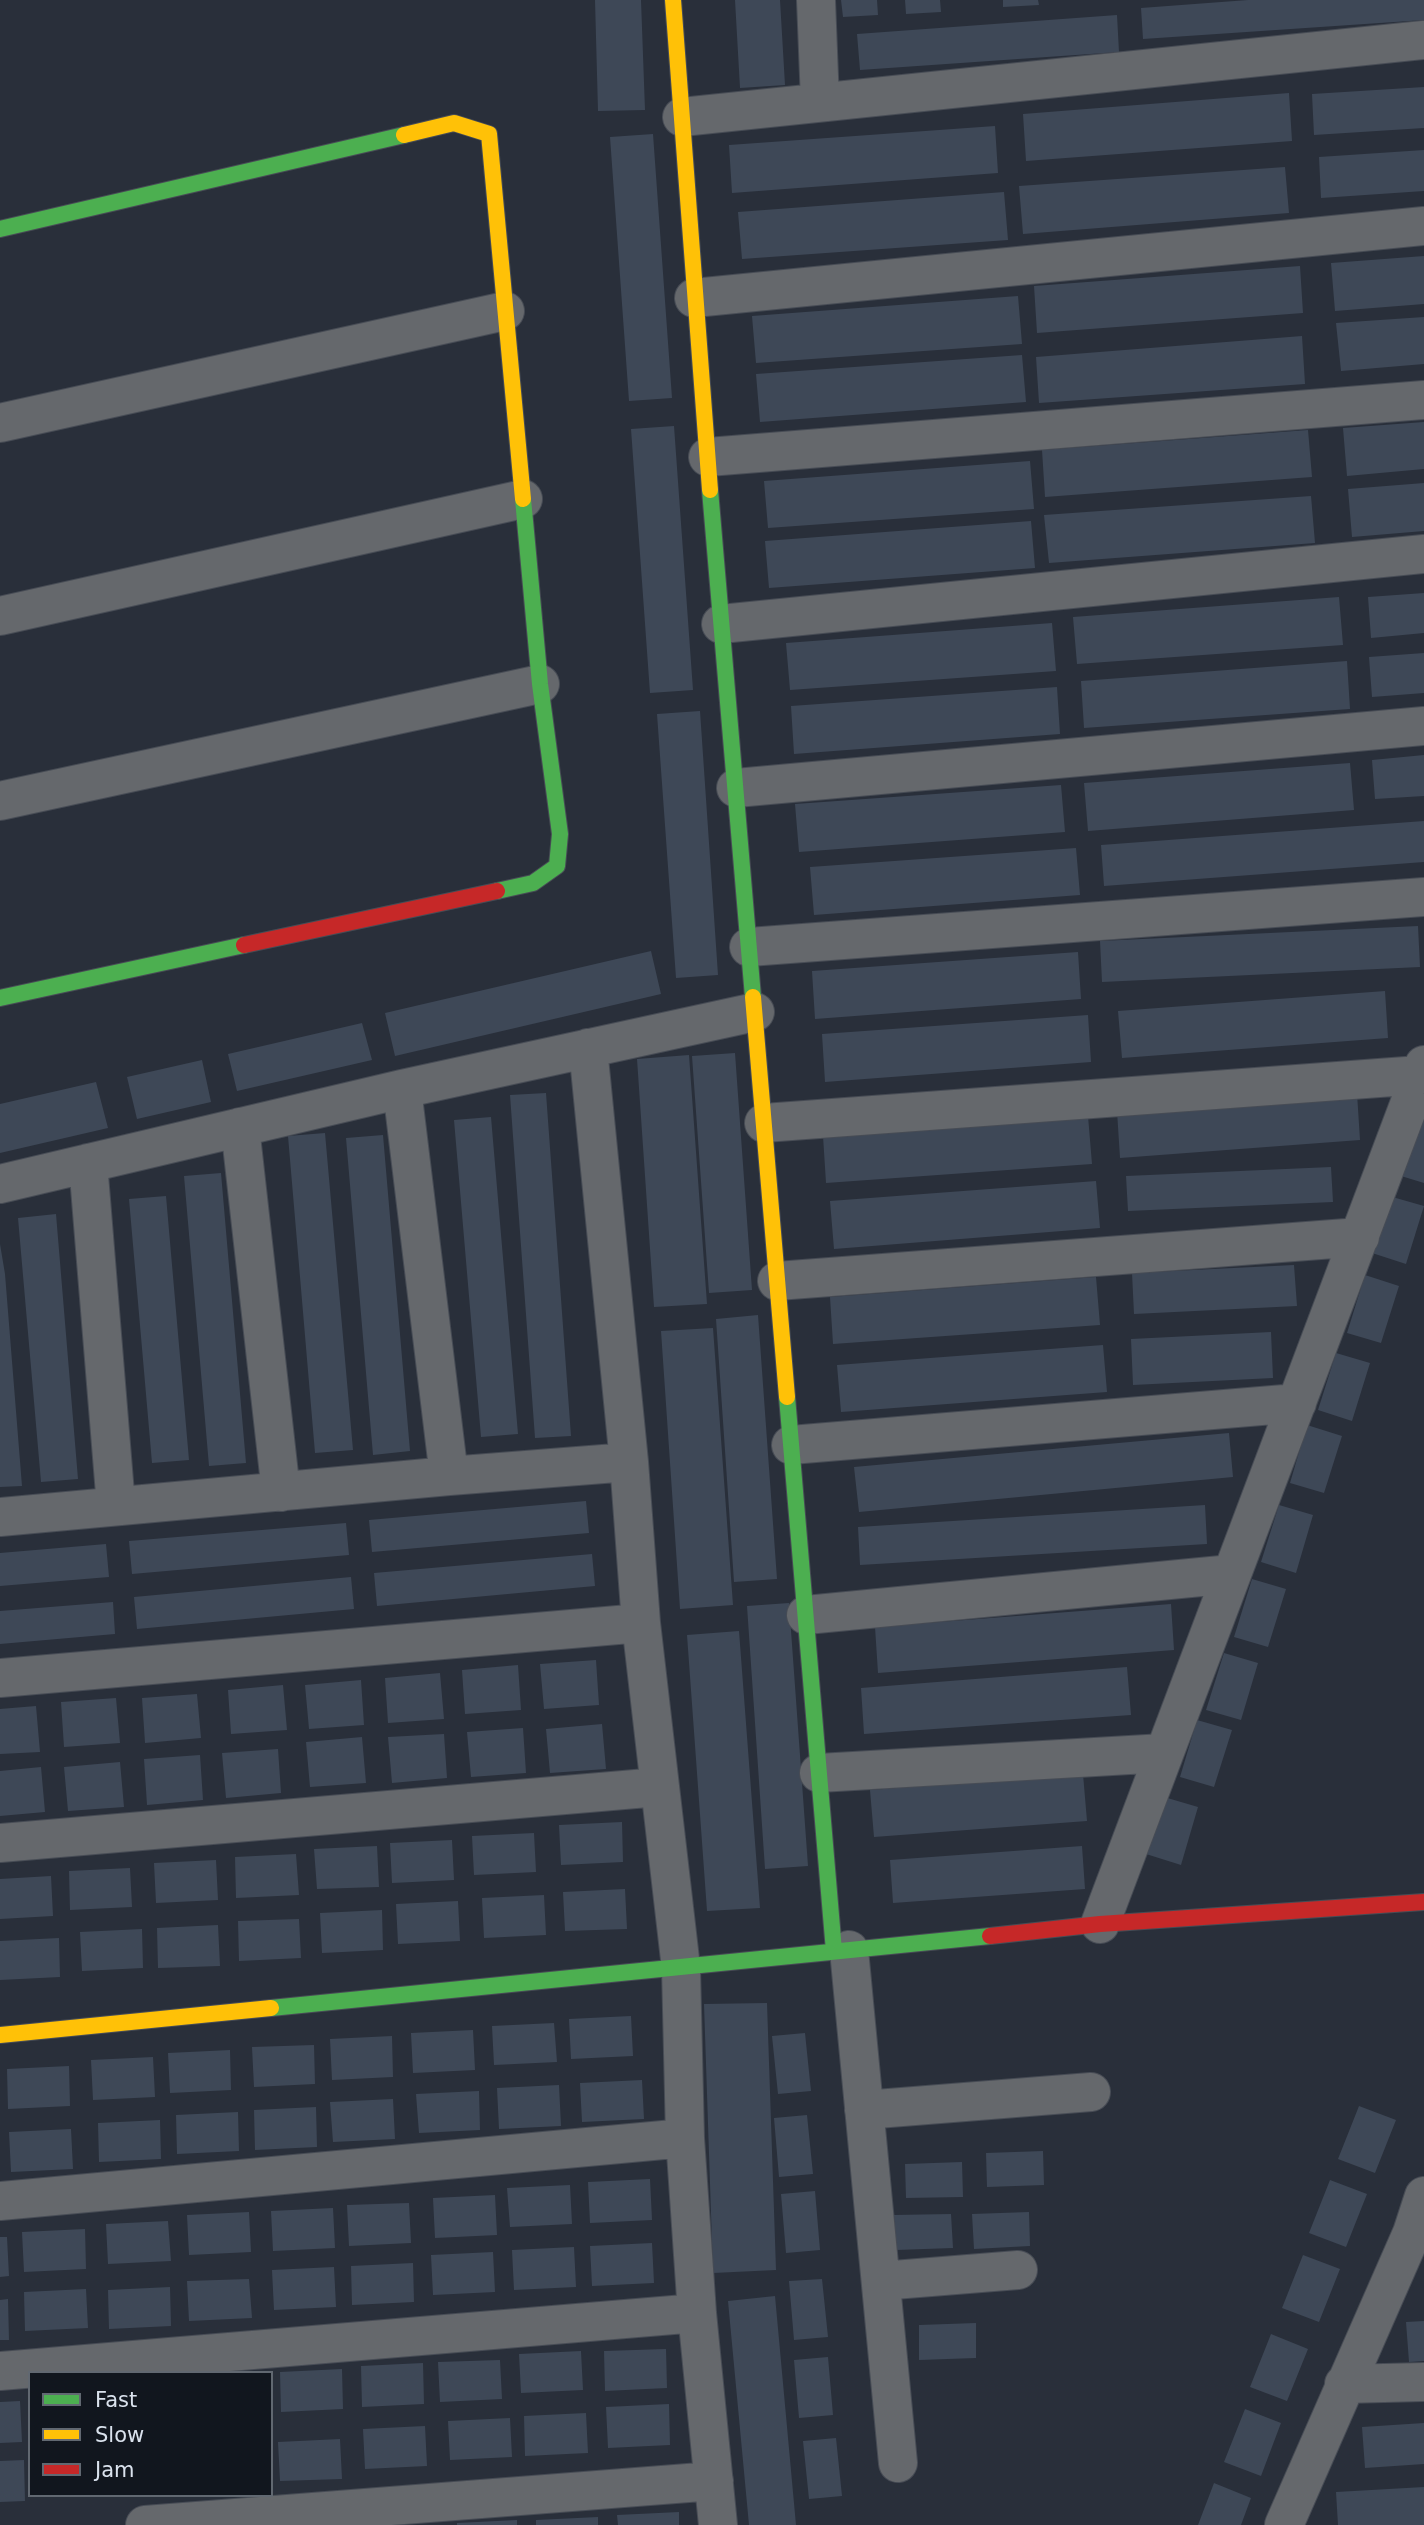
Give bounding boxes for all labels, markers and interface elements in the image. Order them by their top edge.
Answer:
legend [28,2371,273,2497]
text: Fast [95,2388,137,2412]
text: Slow [95,2423,144,2447]
text: Jam [95,2458,135,2482]

